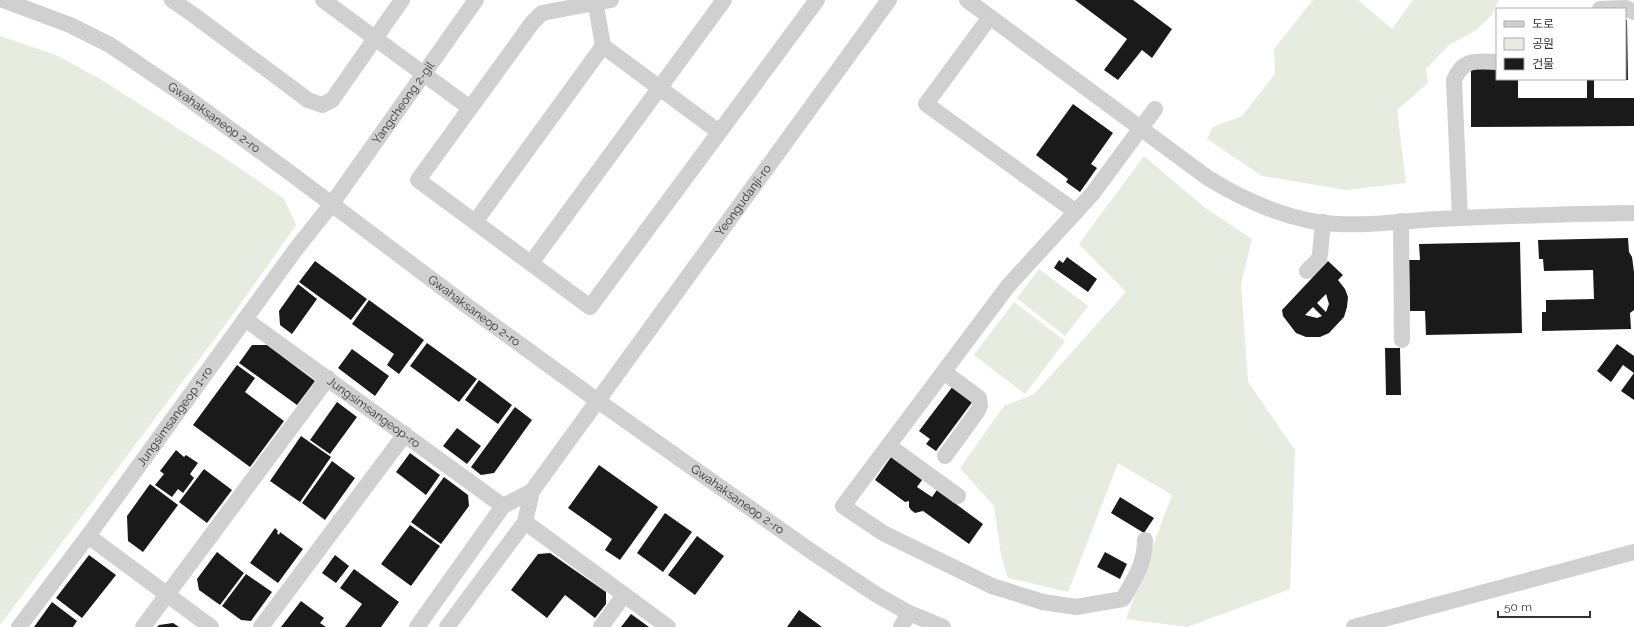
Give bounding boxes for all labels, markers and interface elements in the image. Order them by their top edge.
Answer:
legend [1496,8,1626,80]
text: 도로 [1532,17,1554,31]
text: 공원 [1532,37,1554,51]
text: 건물 [1532,57,1554,71]
street label: Yangcheong 2-gil [369,58,438,147]
street label: Gwahaksaneop 2-ro [165,79,263,156]
street label: Yeongudanji-ro [713,162,774,239]
street label: Gwahaksaneop 2-ro [425,272,523,349]
street label: Jungsimsangeop 1-ro [134,364,215,469]
street label: Jungsimsangeop-ro [325,374,423,451]
street label: Gwahaksaneop 2-ro [688,462,787,537]
scale bar [1498,593,1590,619]
text: 50 m [1504,600,1532,614]

